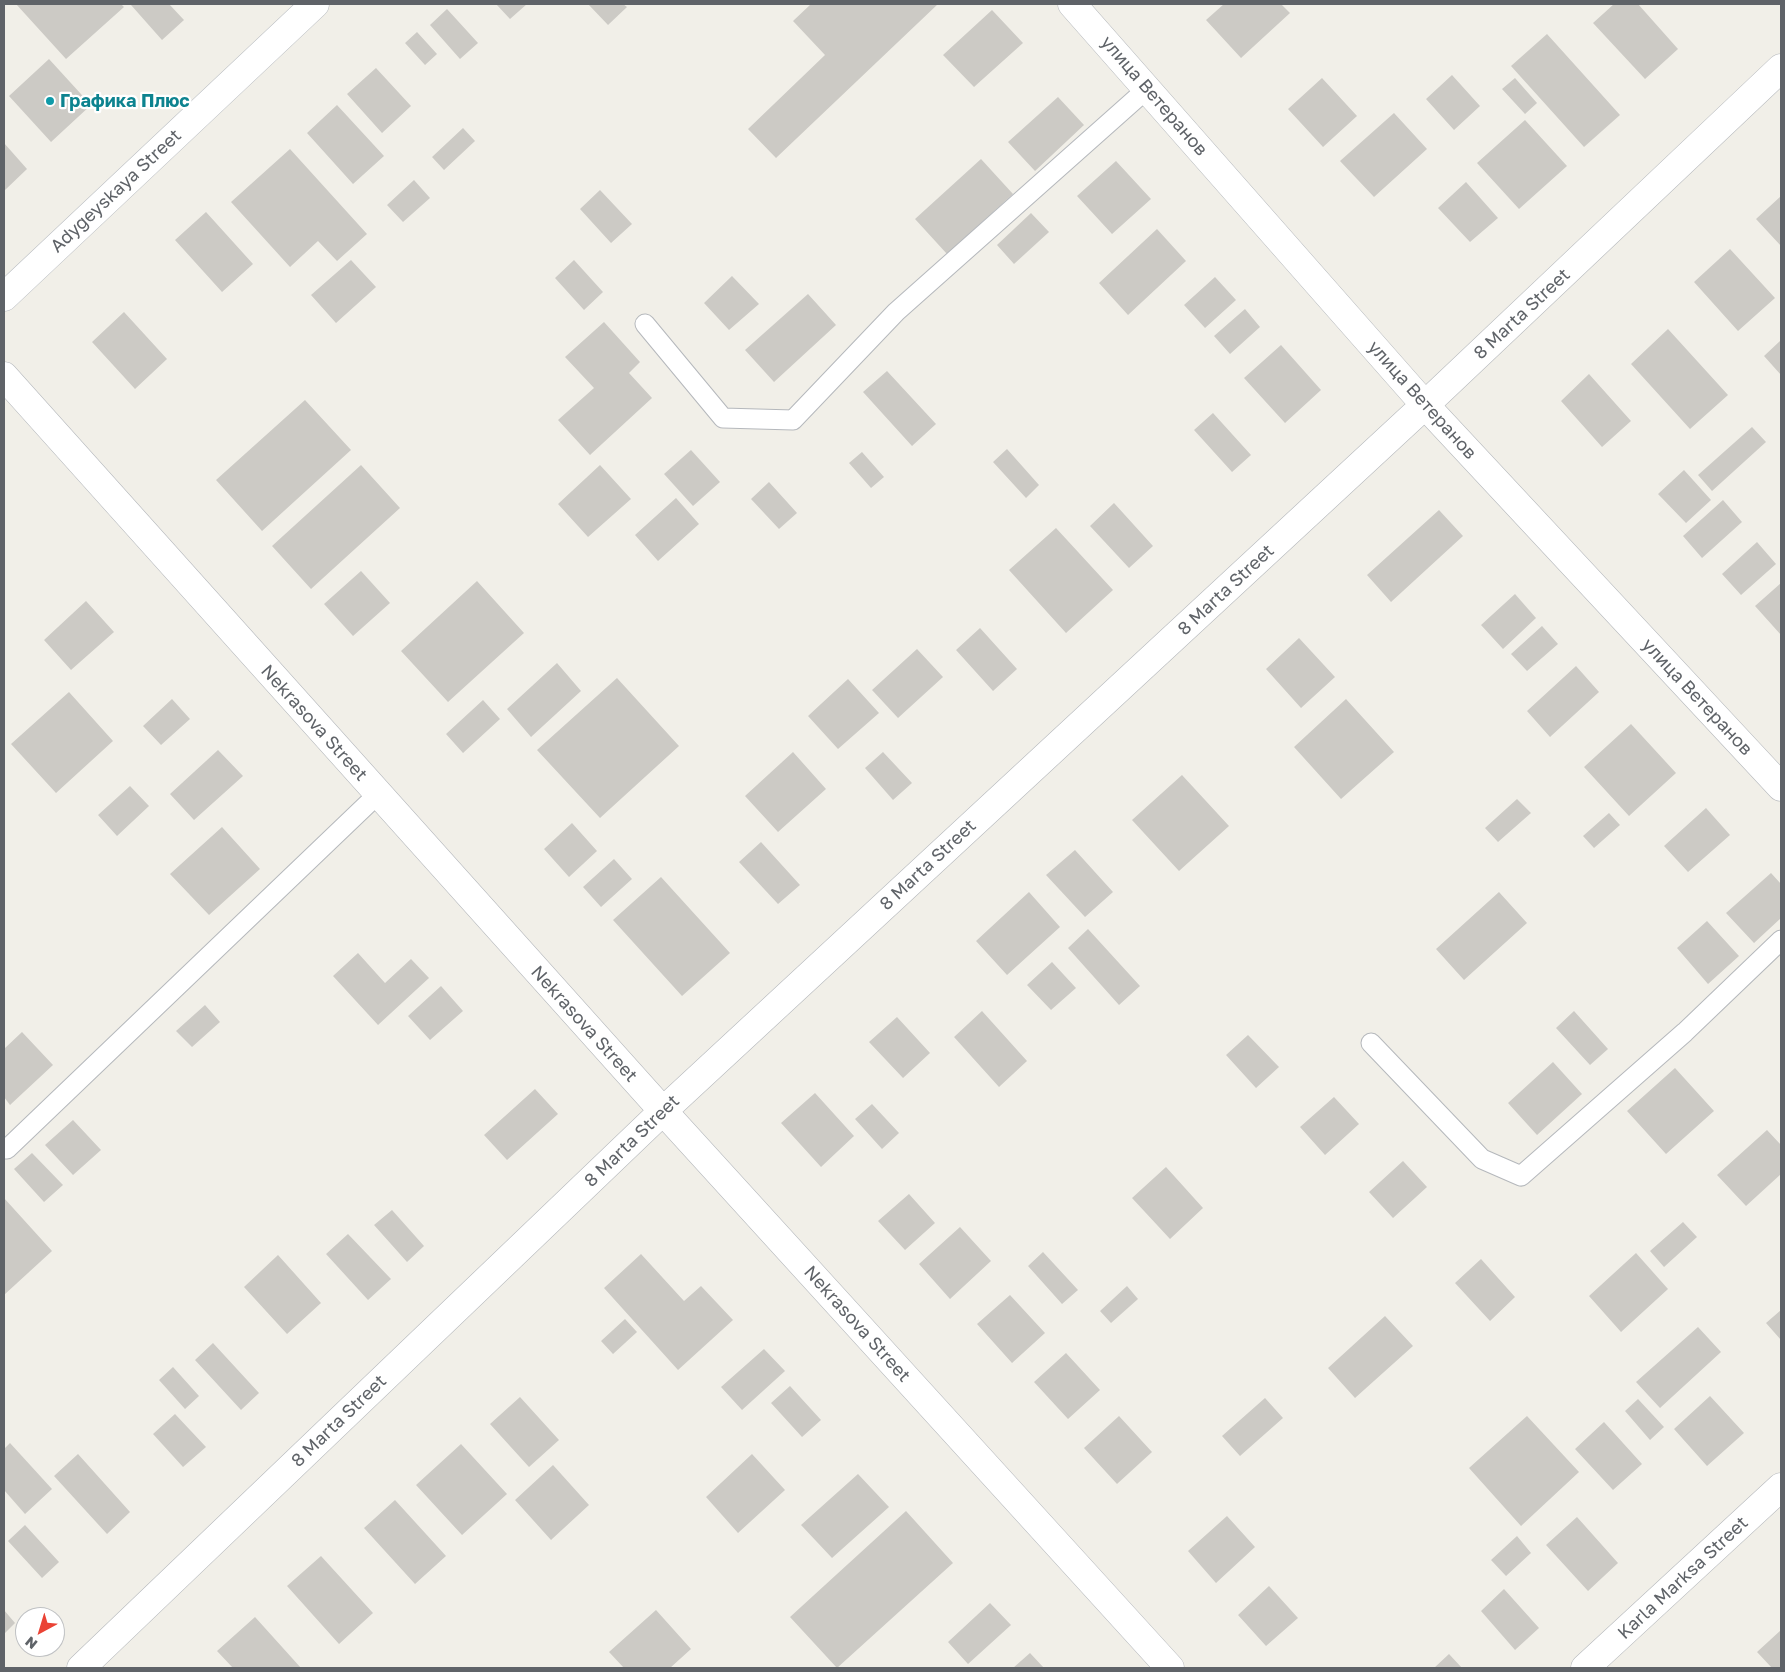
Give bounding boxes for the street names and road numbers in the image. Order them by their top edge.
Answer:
street label: улица Ветеранов [1096,32,1212,160]
street label: Adygeyskaya Street [46,125,186,257]
street label: 8 Marta Street [1469,264,1575,364]
street label: улица Ветеранов [1363,336,1481,464]
street label: 8 Marta Street [1173,540,1279,640]
street label: улица Ветеранов [1637,634,1757,760]
street label: Nekrasova Street [256,660,372,786]
street label: 8 Marta Street [875,815,981,915]
street label: Nekrasova Street [526,961,642,1087]
street label: 8 Marta Street [580,1090,684,1192]
street label: Nekrasova Street [799,1261,915,1387]
street label: 8 Marta Street [287,1370,391,1472]
street label: Karla Marksa Street [1613,1512,1753,1644]

